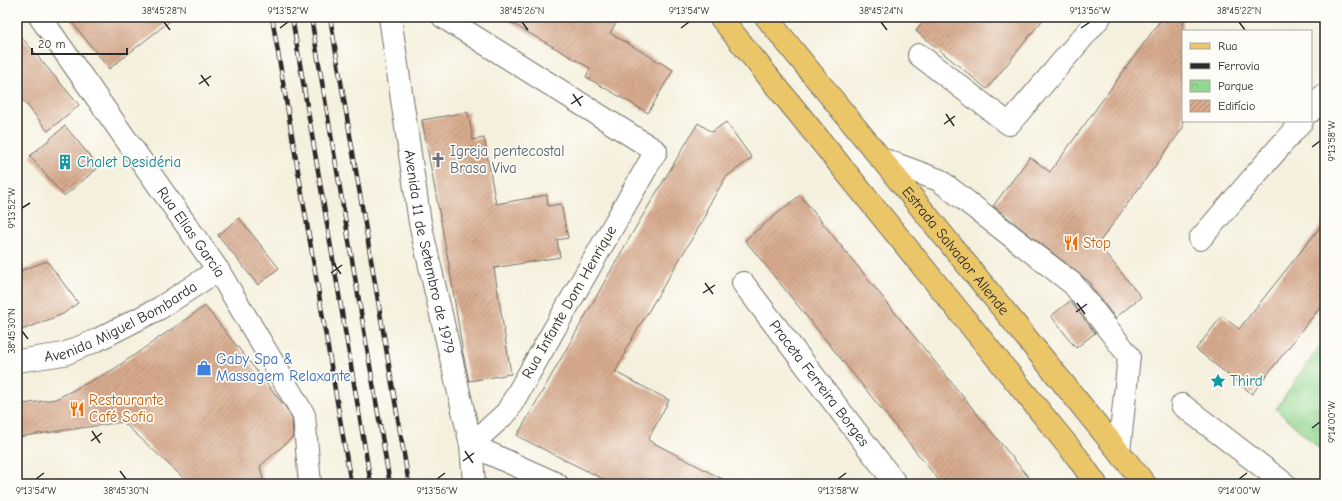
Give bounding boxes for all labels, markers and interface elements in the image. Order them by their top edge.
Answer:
text: 38°45'28"N [142,5,186,17]
text: 9°13'52"W [268,5,309,17]
text: 38°45'26"N [500,5,544,17]
text: 9°13'54"W [669,5,710,17]
text: 38°45'24"N [859,5,903,17]
text: 9°13'56"W [1069,5,1111,17]
text: 38°45'22"N [1217,5,1261,17]
scale bar [32,30,127,56]
legend [1182,30,1312,122]
text: 20 m [38,37,66,51]
text: Rua [1218,39,1237,53]
text: Ferrovia [1218,59,1260,73]
text: Parque [1218,79,1253,93]
text: Edifício [1218,99,1255,113]
text: 9°13'58"W [1326,120,1338,161]
place label: Igreja pentecostal Brasa Viva [450,142,565,177]
street label: Avenida 11 de Setembro de 1979 [400,148,459,355]
church icon: Igreja pentecostal Brasa Viva [429,151,447,169]
building icon: Chalet Desidéria [56,153,74,171]
place label: Chalet Desidéria [77,153,181,171]
street label: Rua Elias Garcia [153,183,229,281]
street label: Estrada Salvador Allende [898,183,1013,319]
text: 9°13'52"W [6,187,18,228]
street label: Rua Infante Dom Henrique [518,222,620,382]
restaurant icon: Stop [1062,234,1080,252]
place label: Stop [1083,234,1111,252]
street label: Avenida Miguel Bombarda [43,277,200,366]
text: 38°45'30"N [6,308,18,354]
street label: Praceta Ferreira Borges [766,317,873,450]
place label: Gaby Spa & Massagem Relaxante [216,350,351,385]
shop icon: Gaby Spa & Massagem Relaxante [195,359,213,377]
place icon: Third [1209,372,1227,390]
place label: Third [1230,372,1263,390]
place label: Restaurante Café Sofia [89,391,164,426]
restaurant icon: Restaurante Café Sofia [68,400,86,418]
text: 9°14'00"W [1326,401,1338,443]
text: 9°13'54"W [16,485,57,497]
text: 38°45'30"N [103,485,149,497]
text: 9°13'56"W [416,485,458,497]
text: 9°13'58"W [818,485,859,497]
text: 9°14'00"W [1218,485,1260,497]

